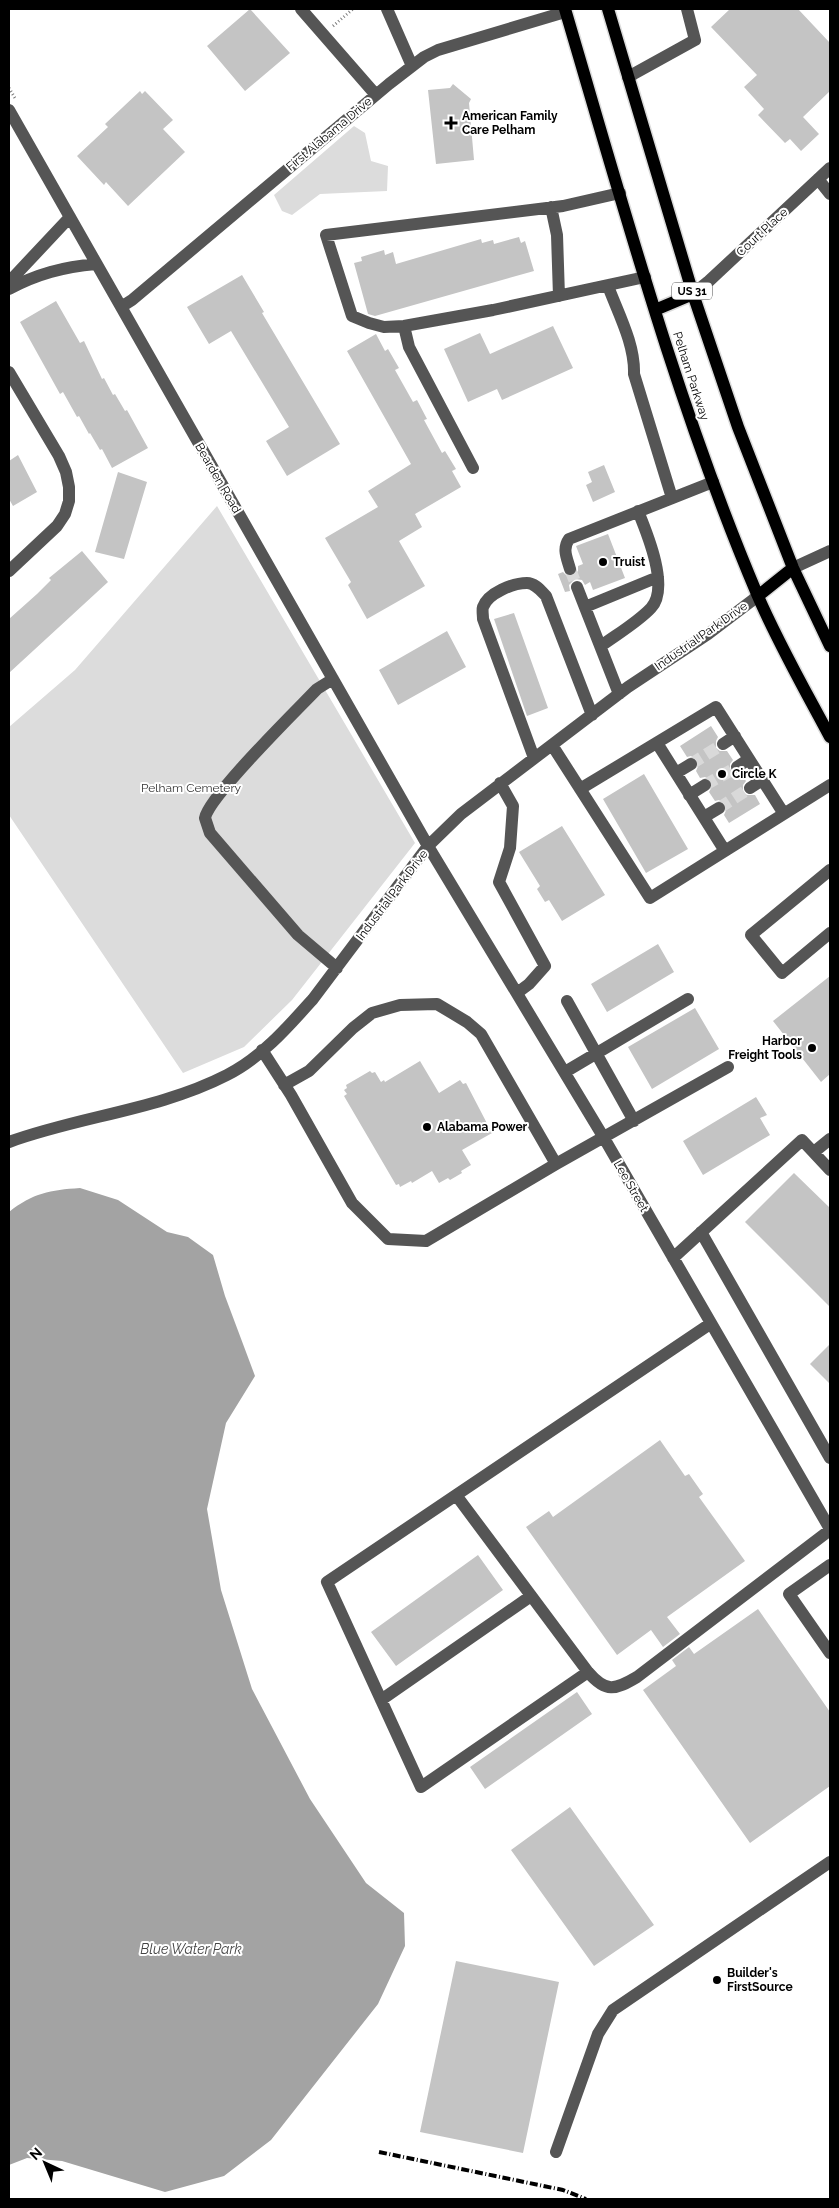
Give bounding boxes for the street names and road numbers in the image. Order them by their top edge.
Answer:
street label: First Alabama Drive [283,94,375,174]
street label: Court Place [734,205,790,259]
road number: US 31 [672,282,712,300]
street label: Pelham Parkway [670,330,712,422]
street label: Bearden Road [192,440,244,516]
street label: Industrial Park Drive [652,599,750,673]
street label: Industrial Park Drive [353,847,431,943]
street label: Lee Street [611,1158,651,1214]

